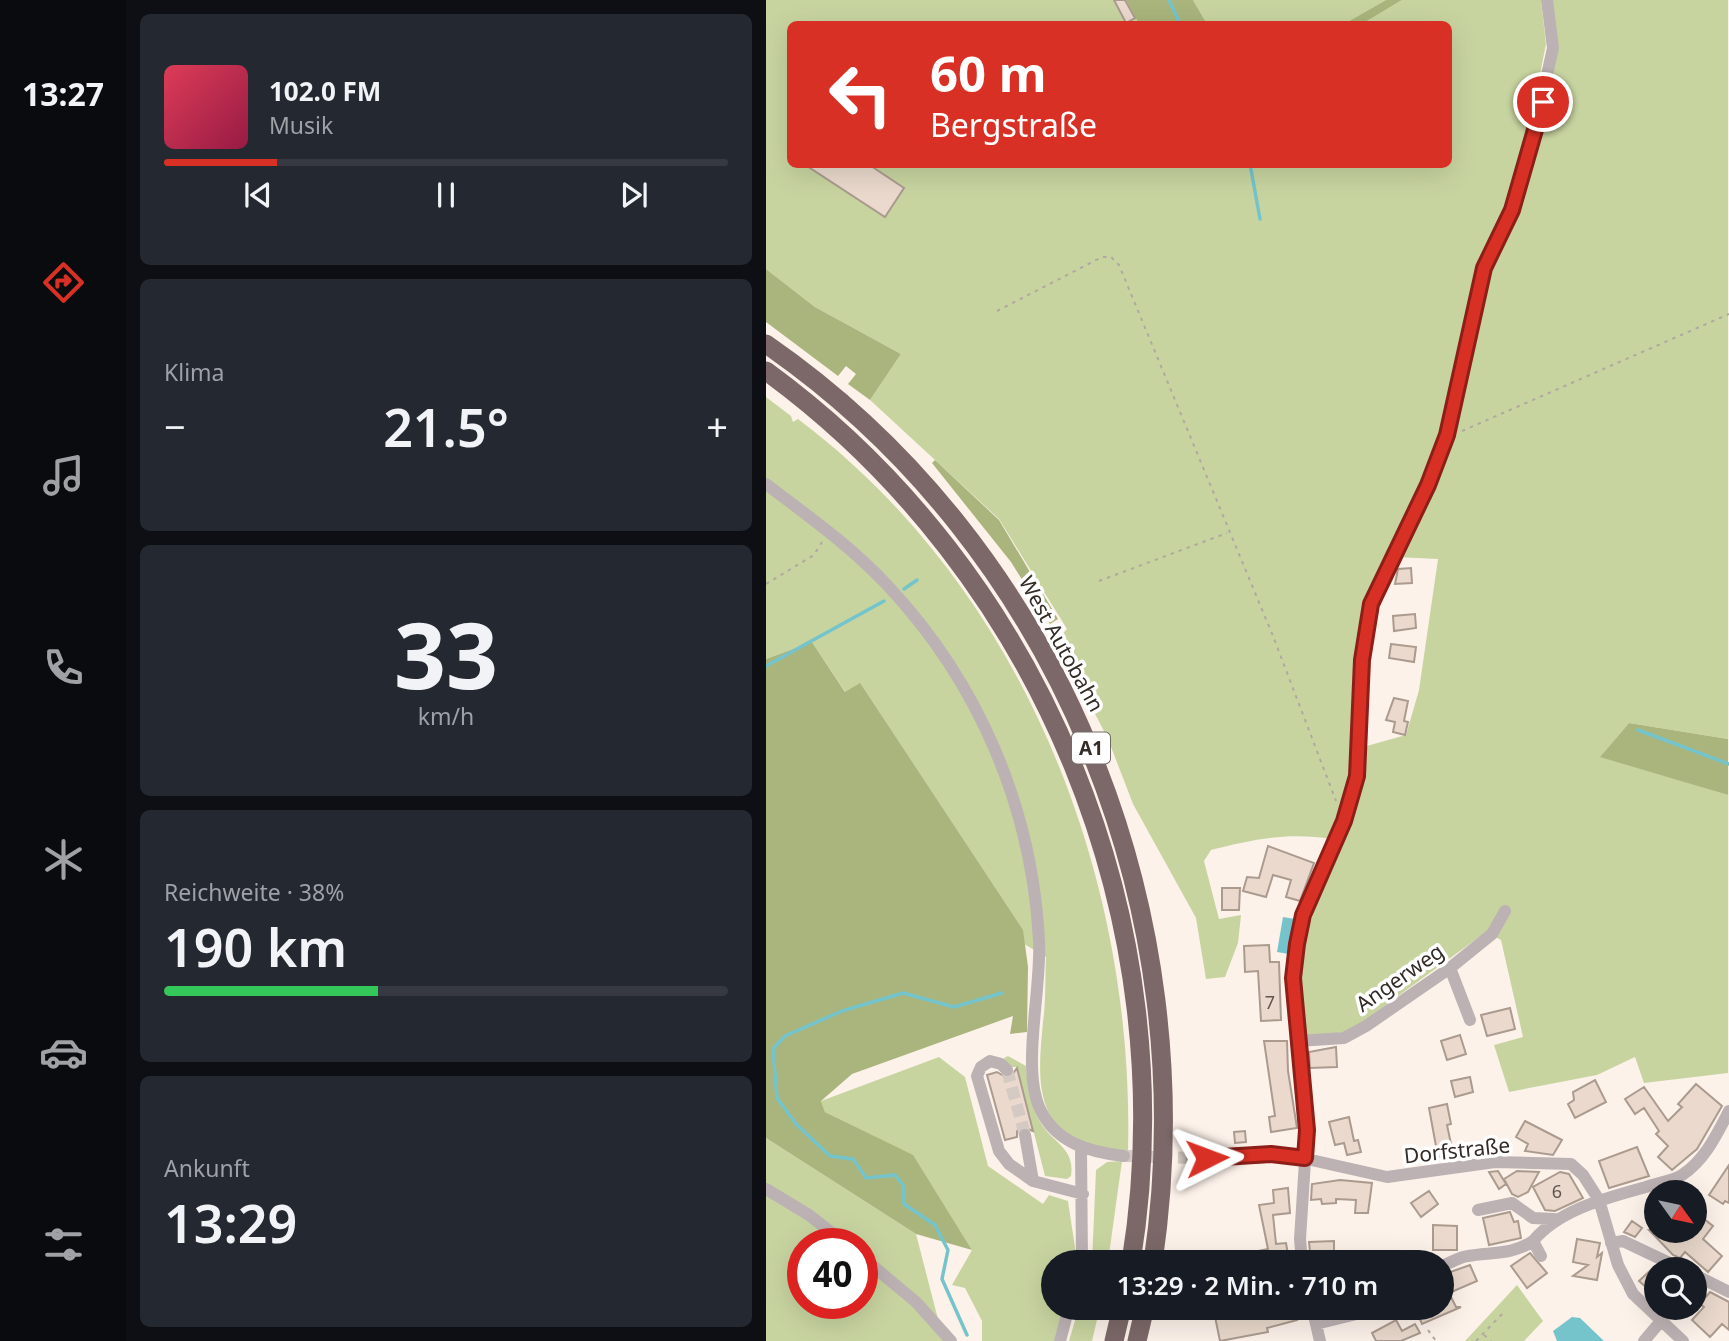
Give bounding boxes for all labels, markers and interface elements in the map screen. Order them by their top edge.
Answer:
text: 60 m [930,40,1047,106]
icon: left [815,49,906,140]
text: 13:27 [22,72,104,115]
pin [1513,72,1573,132]
text: 102.0 FM [269,73,381,109]
icon: arrive [1524,83,1562,121]
text: Bergstraße [930,103,1097,146]
text: Musik [269,109,333,141]
icon: previous [239,176,277,214]
icon: pause [427,176,465,214]
icon: next [615,176,653,214]
icon: directions [39,258,88,307]
text: Klima [164,356,225,388]
text: 21.5° [383,391,509,462]
text: − [164,400,186,452]
text: + [706,400,728,452]
icon: music [39,451,88,500]
street label: West Autobahn [1013,571,1111,717]
text: 33 [394,592,498,716]
icon: phone [39,643,88,692]
text: km/h [418,700,474,732]
road number: A1 [1072,733,1110,764]
icon: climate [39,835,88,884]
text: Reichweite · 38% [164,876,344,908]
text: 190 km [164,911,347,982]
street label: Angerweg [1350,937,1449,1018]
house number: 7 [1265,990,1275,1014]
icon: car [39,1028,88,1077]
position arrow [1170,1121,1244,1195]
street label: Dorfstraße [1402,1131,1511,1170]
text: Ankunft [164,1152,250,1184]
house number: 6 [1552,1179,1562,1203]
north arrow [1644,1180,1708,1242]
map controls [1644,1180,1707,1320]
text: 13:29 [164,1187,297,1258]
icon: filters [39,1220,88,1269]
speed limit sign: 40 [787,1228,878,1319]
button: search [1644,1257,1707,1320]
text: 13:29 · 2 Min. · 710 m [1117,1267,1378,1303]

